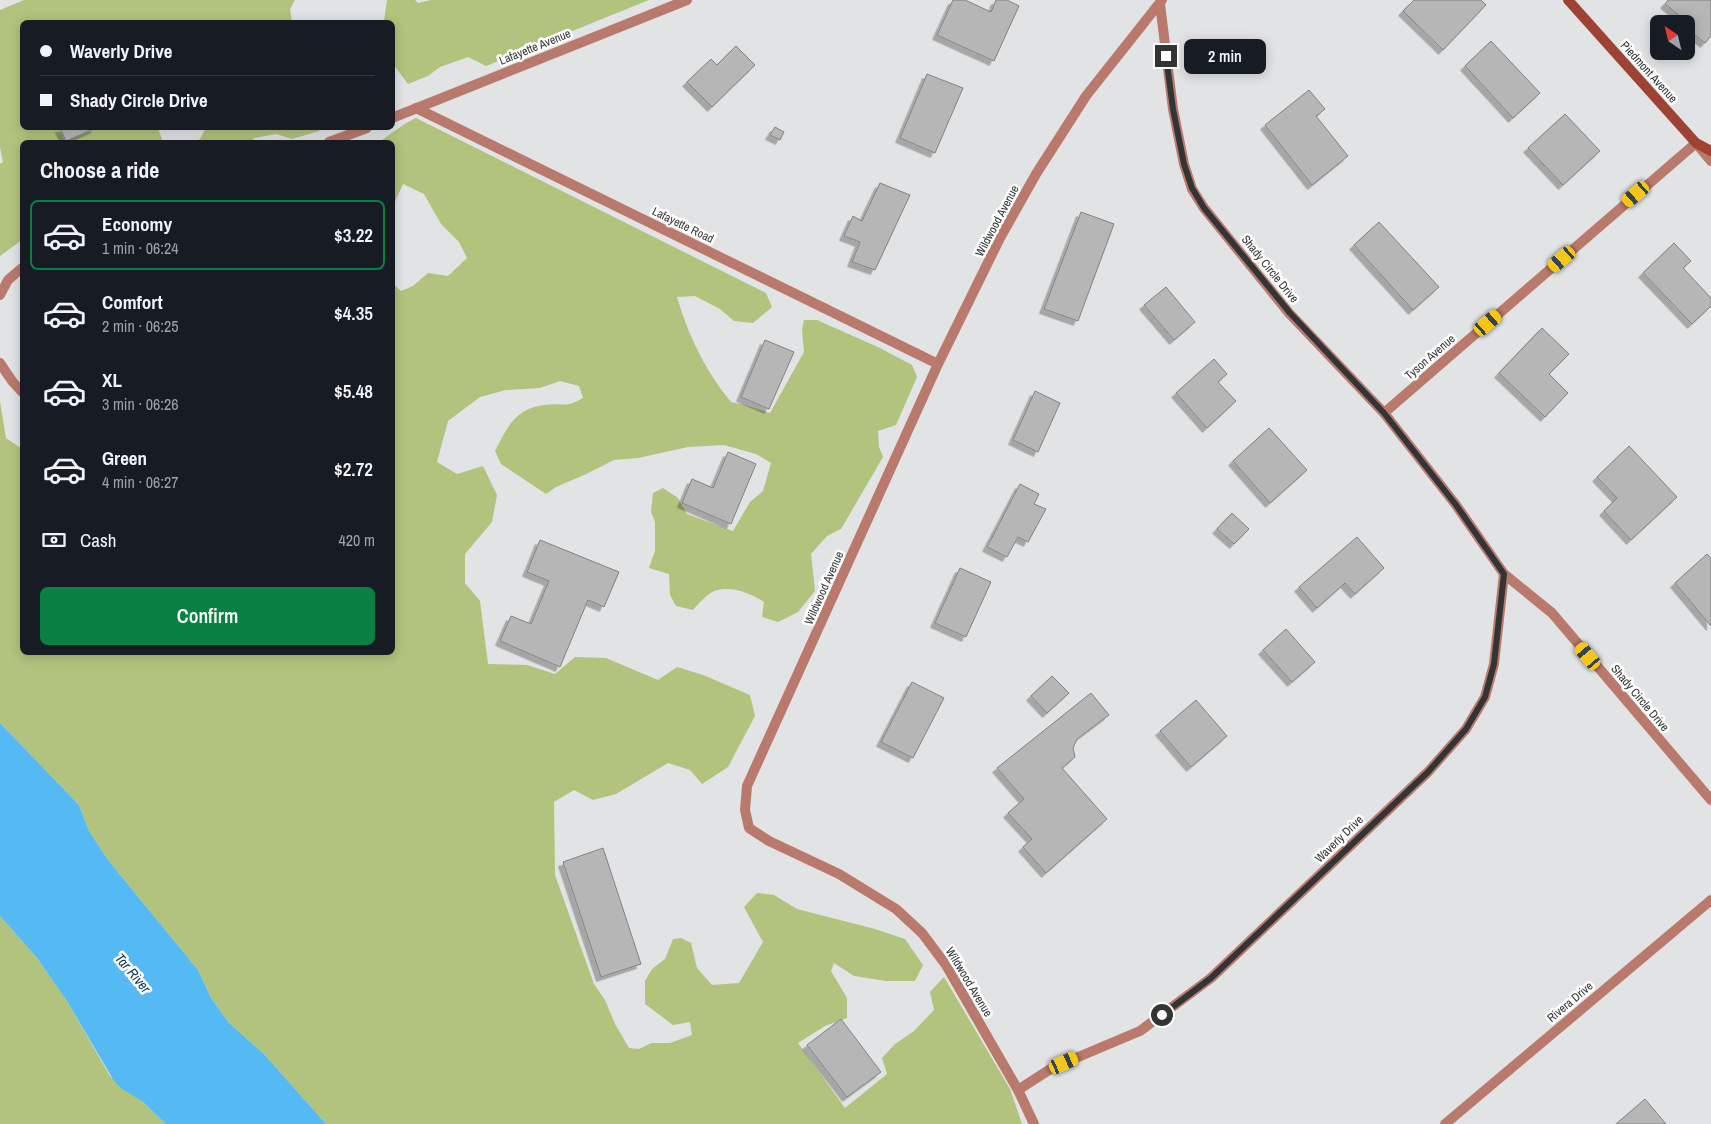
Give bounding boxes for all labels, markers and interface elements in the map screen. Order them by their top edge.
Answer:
north arrow [1650,15,1695,60]
map controls [1650,15,1695,60]
street label: Lafayette Avenue [497,25,573,69]
text: Waverly Drive [70,38,173,64]
callout: 2 min [1184,38,1266,74]
street label: Piedmont Avenue [1617,38,1681,106]
route end [1155,45,1177,67]
text: 2 min [1208,45,1242,67]
text: Shady Circle Drive [70,87,208,113]
text: Choose a ride [40,155,159,185]
car [1619,178,1652,210]
street label: Wildwood Avenue [971,183,1023,259]
street label: Lafayette Road [649,203,717,247]
text: Economy [102,211,172,237]
icon: car [42,213,87,258]
text: $3.22 [334,222,373,248]
street label: Shady Circle Drive [1238,232,1302,306]
text: 1 min · 06:24 [102,237,179,259]
car [1545,243,1578,275]
text: Comfort [102,289,163,315]
icon: car [42,291,87,336]
text: $4.35 [334,300,373,326]
car [1471,307,1504,339]
text: 2 min · 06:25 [102,315,179,337]
street label: Tyson Avenue [1401,331,1459,383]
text: XL [102,367,122,393]
icon: car [42,369,87,414]
text: $5.48 [334,378,373,404]
text: 3 min · 06:26 [102,393,179,415]
text: Green [102,445,147,471]
icon: car [42,447,87,492]
text: $2.72 [334,456,373,482]
text: 4 min · 06:27 [102,471,179,493]
icon: cash [40,526,68,554]
text: Cash [80,527,116,553]
text: 420 m [339,529,375,551]
street label: Wildwood Avenue [801,549,847,627]
button: Confirm [40,587,375,645]
car [1572,640,1603,672]
street label: Shady Circle Drive [1607,661,1673,735]
street label: Waverly Drive [1311,812,1367,866]
street label: Wildwood Avenue [942,944,996,1020]
water label: Tar River [111,949,156,997]
street label: Rivera Drive [1544,978,1596,1026]
route start [1151,1004,1173,1026]
car [1047,1050,1080,1076]

